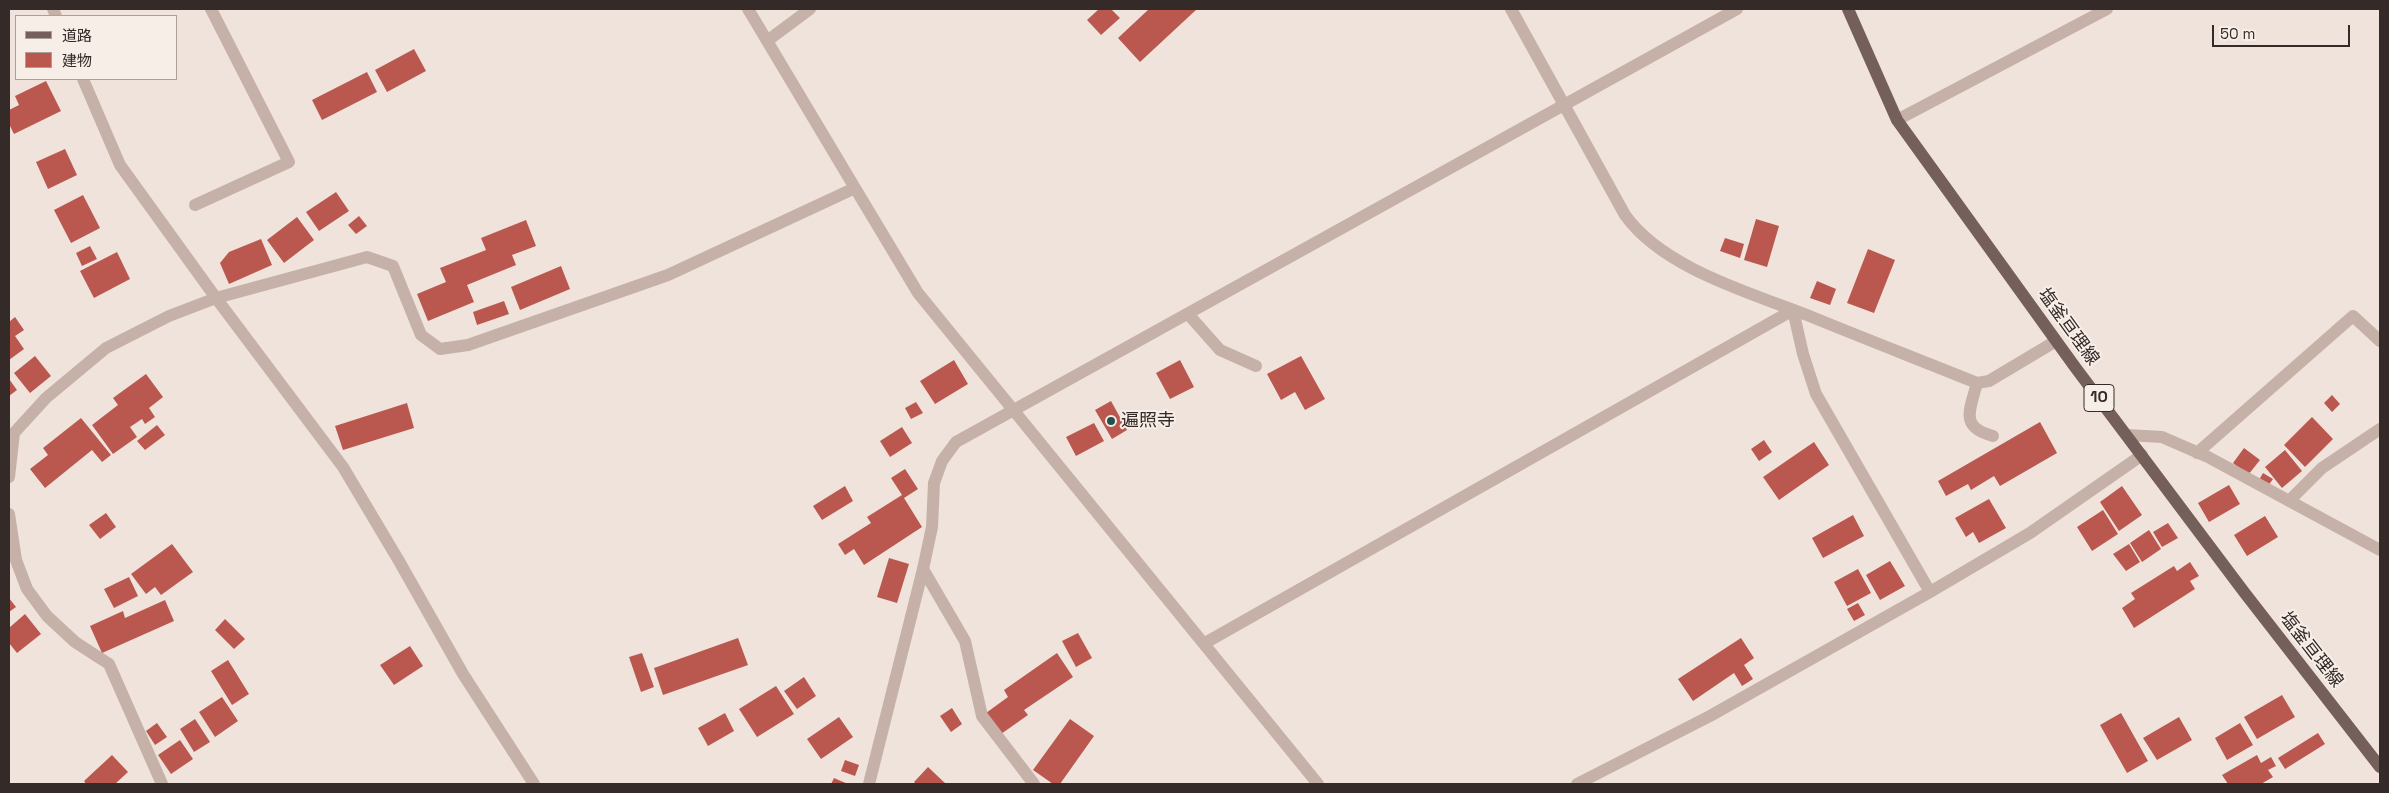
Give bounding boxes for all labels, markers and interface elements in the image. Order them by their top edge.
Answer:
legend [15,15,178,80]
scale bar [2214,15,2352,47]
text: 50 m [2220,24,2255,43]
text: 道路 [62,26,92,45]
text: 建物 [62,51,92,70]
street label: 塩釜亘理線 [2033,284,2103,370]
road number: 10 [2084,384,2114,412]
place label: 遍照寺 [1121,410,1175,432]
marker: 遍照寺 [1105,415,1117,427]
street label: 塩釜亘理線 [2275,608,2347,692]

